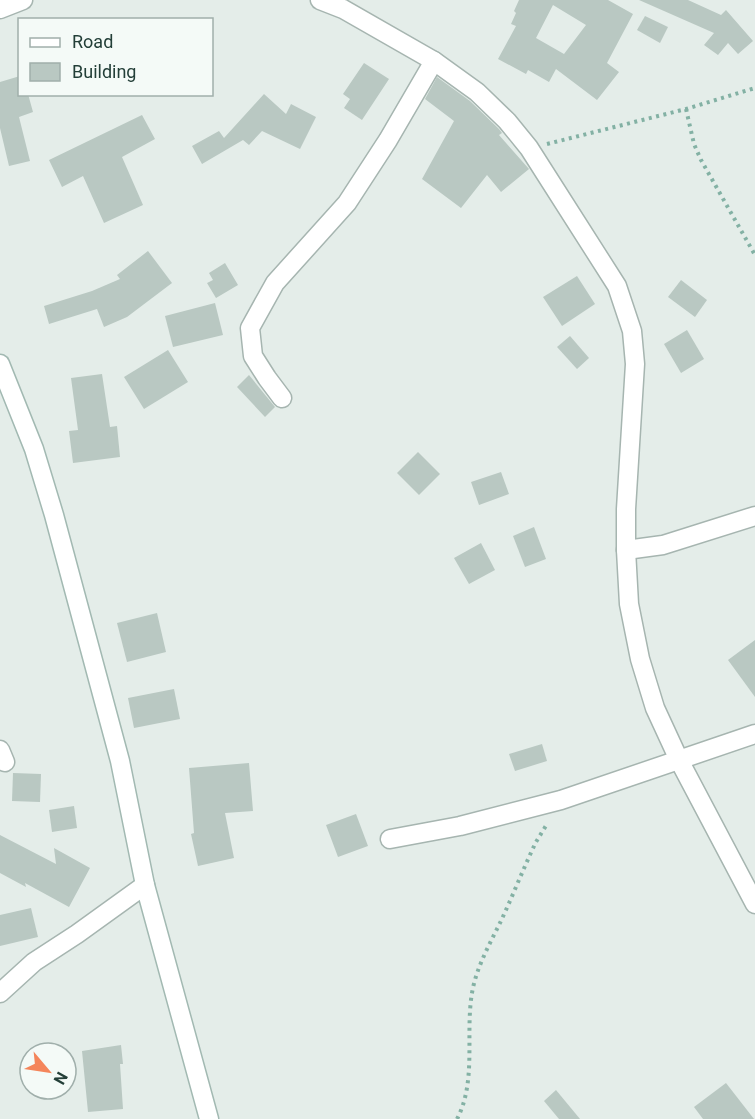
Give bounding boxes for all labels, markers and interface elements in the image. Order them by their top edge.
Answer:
legend [18,18,213,96]
text: Road [72,31,113,52]
text: Building [72,61,136,82]
north arrow [18,1041,78,1101]
text: N [50,1068,72,1088]

